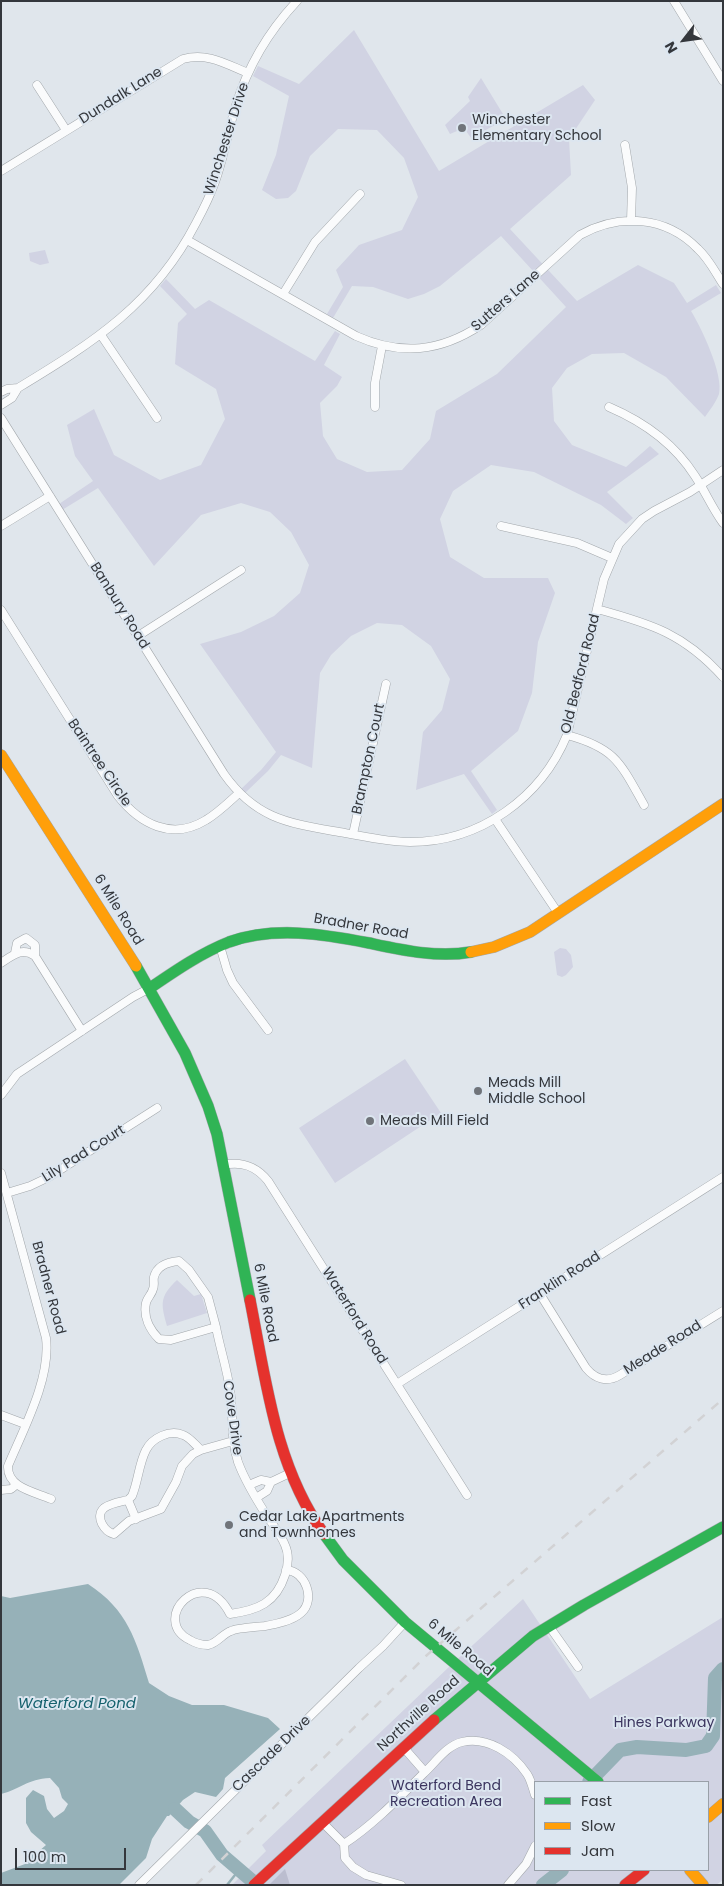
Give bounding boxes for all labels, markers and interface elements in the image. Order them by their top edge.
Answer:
north arrow [659,15,709,65]
text: N [660,38,682,57]
street label: Dundalk Lane [77,64,165,128]
street label: Winchester Drive [201,81,253,197]
place label: Winchester Elementary School [472,112,602,144]
marker: Winchester Elementary School [456,122,468,134]
street label: Sutters Lane [468,267,544,335]
street label: Banbury Road [86,560,152,652]
street label: Old Bedford Road [558,612,604,736]
street label: Brampton Court [349,702,389,816]
street label: Baintree Circle [64,716,134,810]
street label: 6 Mile Road [90,871,146,949]
street label: Bradner Road [312,910,410,944]
place label: Meads Mill Middle School [488,1075,585,1108]
marker: Meads Mill Middle School [472,1085,484,1097]
place label: Meads Mill Field [380,1113,489,1129]
marker: Meads Mill Field [364,1115,376,1127]
street label: Lily Pad Court [40,1122,128,1186]
street label: Bradner Road [27,1240,69,1336]
street label: Franklin Road [516,1248,604,1314]
street label: 6 Mile Road [249,1262,281,1344]
street label: Waterford Road [318,1265,390,1367]
street label: Meade Road [621,1317,705,1379]
street label: Cove Drive [218,1380,246,1456]
place label: Cedar Lake Apartments and Townhomes [239,1509,405,1541]
marker: Cedar Lake Apartments and Townhomes [223,1519,235,1531]
street label: 6 Mile Road [424,1616,496,1680]
street label: Northville Road [374,1673,464,1755]
water label: Waterford Pond [18,1695,136,1713]
street label: Cascade Drive [229,1712,315,1796]
park label: Hines Parkway [614,1715,714,1731]
park label: Waterford Bend Recreation Area [390,1778,502,1810]
legend [534,1781,709,1871]
text: Fast [581,1790,612,1811]
text: Slow [581,1815,615,1836]
scale bar [18,1838,129,1870]
text: Jam [581,1840,615,1861]
text: 100 m [23,1846,66,1867]

